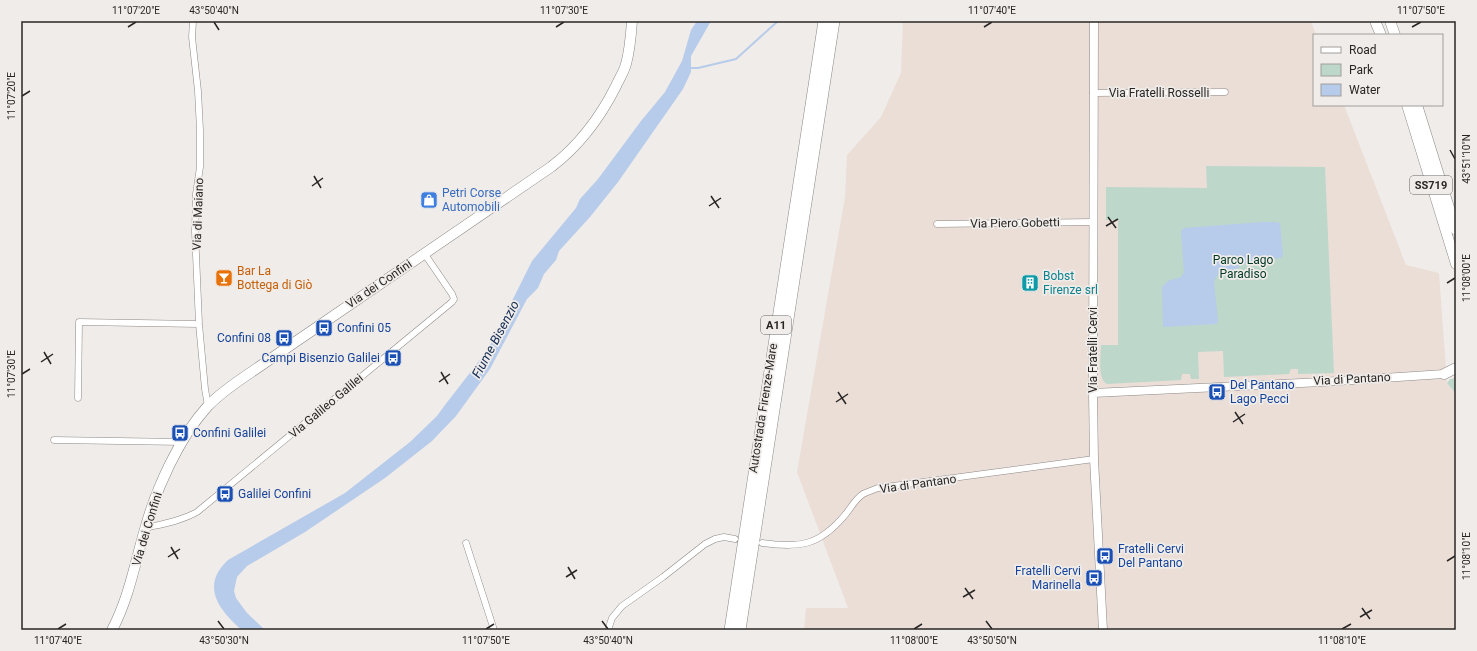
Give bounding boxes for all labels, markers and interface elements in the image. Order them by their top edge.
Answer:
text: 11°07'20"E [112,5,160,16]
text: 43°50'40"N [189,5,239,16]
text: 11°07'30"E [540,5,588,16]
text: 11°07'40"E [968,5,1016,16]
text: 11°07'50"E [1397,5,1445,16]
legend [1313,34,1443,106]
text: Road [1349,43,1377,57]
text: Park [1349,63,1374,77]
text: 11°07'20"E [6,72,17,120]
text: Water [1349,83,1380,97]
street label: Via Fratelli Rosselli [1109,86,1209,100]
text: 43°51'10"N [1461,134,1472,184]
road number: SS719 [1410,176,1452,194]
street label: Via di Maiano [190,177,206,251]
place label: Petri Corse Automobili [442,186,501,214]
shop icon: Petri Corse Automobili [419,190,439,210]
street label: Via Piero Gobetti [970,215,1060,231]
park label: Parco Lago Paradiso [1213,253,1273,281]
text: 11°08'00"E [1461,254,1472,302]
street label: Via dei Confini [343,257,415,311]
place label: Bar La Bottega di Giò [237,264,313,292]
bar icon: Bar La Bottega di Giò [214,268,234,288]
place label: Bobst Firenze srl [1043,269,1098,297]
building icon: Bobst Firenze srl [1020,273,1040,293]
water label: Fiume Bisenzio [469,298,522,381]
street label: Via Fratelli Cervi [1086,307,1100,393]
road number: A11 [761,316,791,334]
bus stop icon: Confini 05 [314,318,334,338]
place label: Confini 05 [337,321,391,335]
bus stop icon: Confini 08 [274,328,294,348]
place label: Confini 08 [217,331,271,345]
street label: Autostrada Firenze-Mare [746,342,780,474]
bus stop icon: Campi Bisenzio Galilei [383,348,403,368]
text: 11°07'30"E [6,350,17,398]
place label: Campi Bisenzio Galilei [262,351,380,365]
street label: Via di Pantano [1313,370,1391,388]
street label: Via Galileo Galilei [286,371,366,441]
place label: Del Pantano Lago Pecci [1230,378,1295,406]
bus stop icon: Del Pantano Lago Pecci [1207,382,1227,402]
bus stop icon: Confini Galilei [170,423,190,443]
place label: Confini Galilei [193,426,266,440]
street label: Via di Pantano [879,472,957,496]
bus stop icon: Galilei Confini [215,484,235,504]
place label: Galilei Confini [238,487,311,501]
street label: Via dei Confini [129,490,165,568]
text: 11°08'10"E [1461,532,1472,580]
place label: Fratelli Cervi Del Pantano [1118,542,1184,570]
bus stop icon: Fratelli Cervi Del Pantano [1095,546,1115,566]
place label: Fratelli Cervi Marinella [1015,564,1081,592]
bus stop icon: Fratelli Cervi Marinella [1084,568,1104,588]
text: 11°07'40"E [34,635,82,646]
text: 43°50'30"N [199,635,249,646]
text: 11°07'50"E [462,635,510,646]
text: 43°50'40"N [583,635,633,646]
text: 11°08'00"E [890,635,938,646]
text: 43°50'50"N [967,635,1017,646]
text: 11°08'10"E [1318,635,1366,646]

